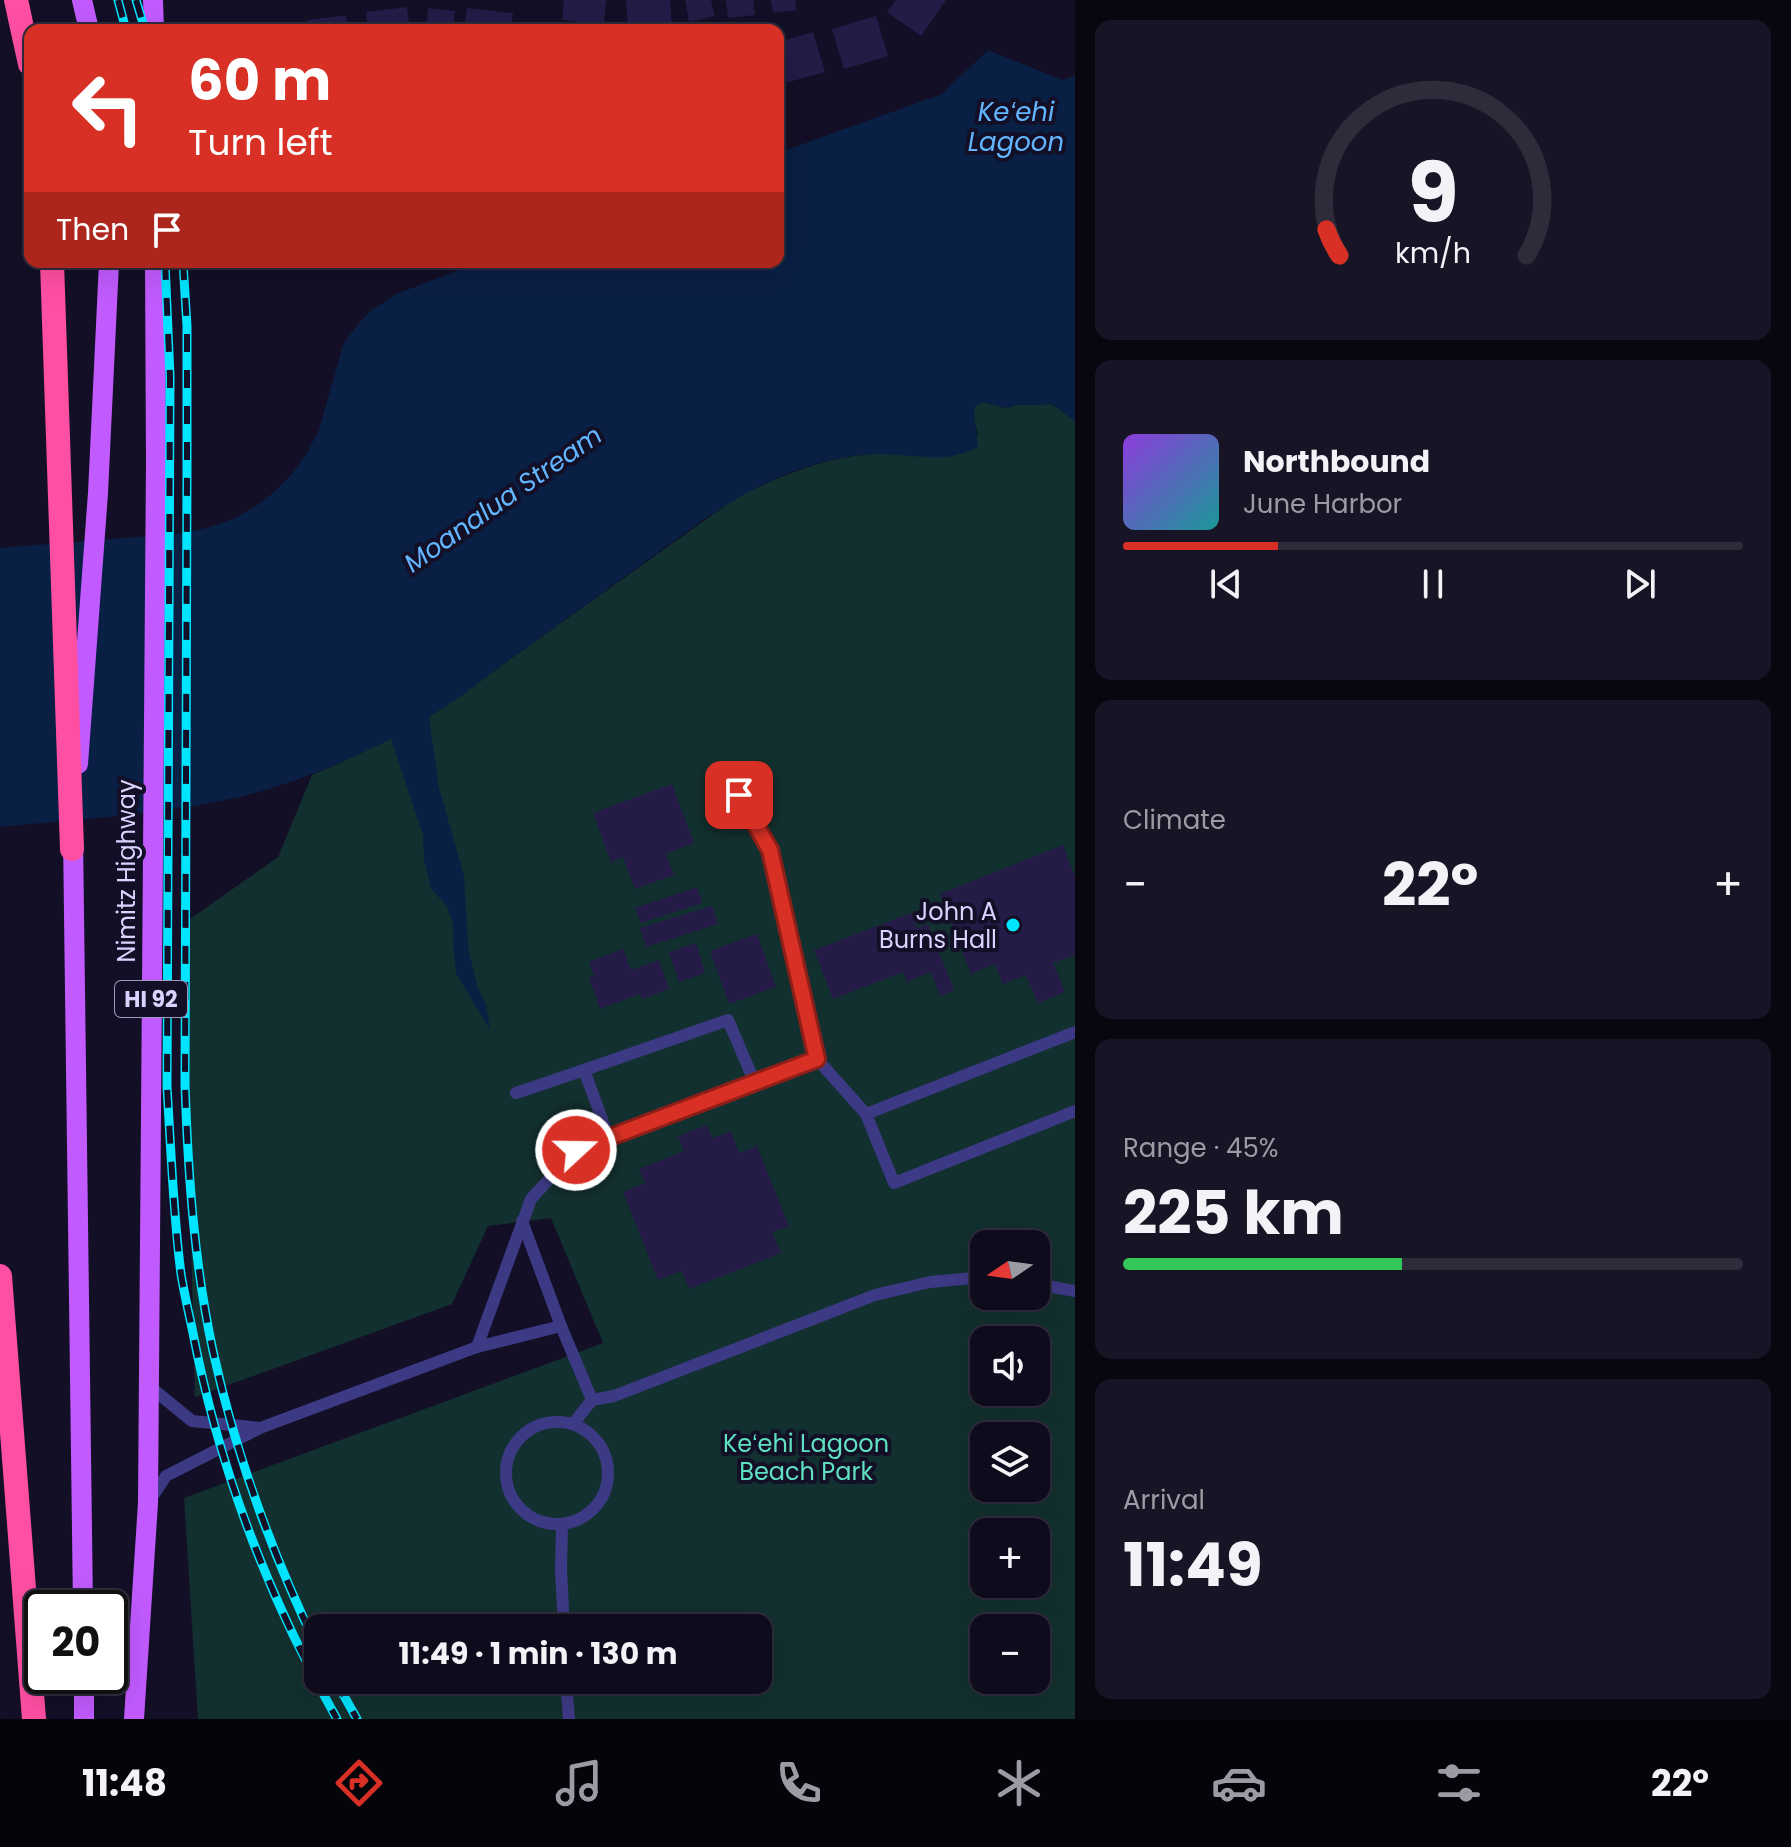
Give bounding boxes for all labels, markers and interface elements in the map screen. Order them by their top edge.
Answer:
text: 60 m [188,41,331,120]
icon: left [56,56,160,160]
water label: Keʻehi Lagoon [968,94,1064,160]
text: Turn left [188,117,333,168]
text: 9 [1407,134,1459,250]
text: Then [56,208,129,251]
icon: arrive [145,208,189,252]
text: km/h [1395,233,1471,273]
water label: Moanalua Stream [397,417,609,581]
text: Northbound [1243,440,1430,483]
text: June Harbor [1243,486,1402,522]
icon: previous [1204,562,1248,606]
icon: pause [1411,562,1455,606]
icon: next [1618,562,1662,606]
pin [705,761,773,829]
icon: arrive [717,773,761,817]
street label: Nimitz Highway [110,779,143,962]
text: Climate [1123,802,1226,838]
text: 22° [1382,843,1478,927]
text: − [1123,854,1147,915]
text: + [1713,854,1743,915]
place label: John A Burns Hall [879,895,997,956]
marker: John A Burns Hall [1004,916,1022,934]
road number: HI 92 [115,981,187,1017]
position arrow [534,1108,618,1192]
text: Range · 45% [1123,1130,1279,1166]
text: 225 km [1123,1171,1344,1255]
north arrow [970,1230,1050,1310]
map controls [970,1230,1050,1694]
button: sound [970,1326,1050,1406]
button: layers [970,1422,1050,1502]
park label: Keʻehi Lagoon Beach Park [723,1427,889,1488]
text: Arrival [1123,1482,1205,1518]
button: + [970,1518,1050,1598]
text: 11:49 [1123,1523,1263,1607]
speed limit sign: 20 [24,1590,128,1694]
button: − [970,1614,1050,1694]
text: 11:49 · 1 min · 130 m [399,1632,677,1675]
icon: directions [331,1755,387,1811]
icon: music [551,1755,607,1811]
icon: phone [771,1755,827,1811]
icon: climate [991,1755,1047,1811]
icon: car [1211,1755,1267,1811]
icon: filters [1431,1755,1487,1811]
text: 11:48 [82,1758,167,1809]
text: 22° [1651,1758,1709,1809]

